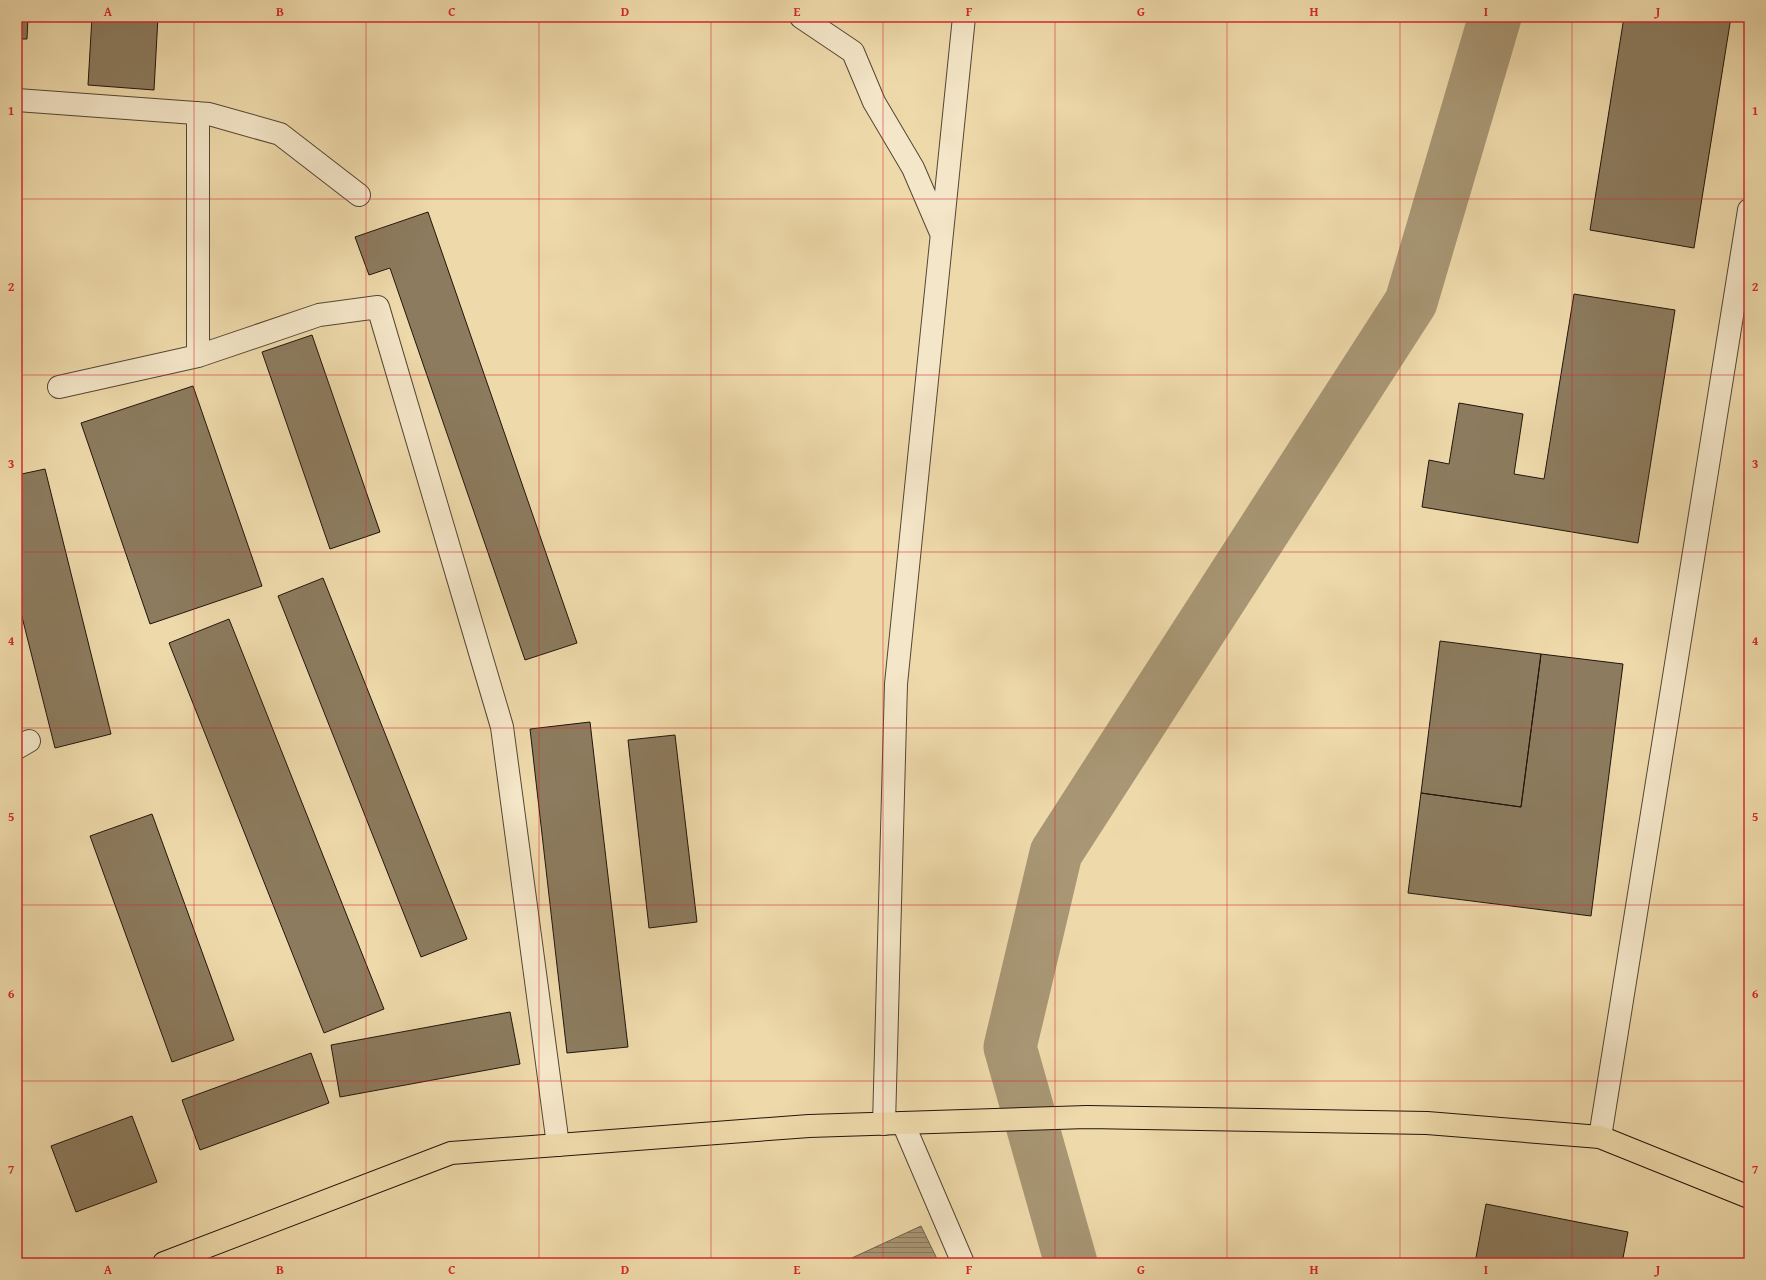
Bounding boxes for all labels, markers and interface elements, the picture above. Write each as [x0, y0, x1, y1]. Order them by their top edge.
text: A [104, 2, 113, 21]
text: B [276, 2, 284, 21]
text: C [448, 2, 456, 21]
text: D [621, 2, 629, 21]
text: E [794, 2, 801, 21]
text: F [966, 2, 973, 21]
text: G [1137, 2, 1145, 21]
text: H [1309, 2, 1319, 21]
text: I [1484, 2, 1488, 21]
text: J [1654, 2, 1661, 21]
text: 1 [8, 101, 14, 120]
text: 1 [1752, 101, 1758, 120]
text: 2 [8, 277, 15, 296]
text: 2 [1752, 277, 1759, 296]
text: 3 [8, 454, 14, 473]
text: 3 [1752, 454, 1758, 473]
text: 4 [8, 631, 15, 650]
text: 4 [1752, 631, 1759, 650]
text: 5 [8, 807, 15, 826]
text: 5 [1752, 807, 1759, 826]
text: 6 [8, 984, 15, 1003]
text: 6 [1752, 984, 1759, 1003]
text: 7 [8, 1160, 15, 1179]
text: 7 [1752, 1160, 1759, 1179]
text: A [104, 1260, 113, 1279]
text: B [276, 1260, 284, 1279]
text: C [448, 1260, 456, 1279]
text: D [621, 1260, 629, 1279]
text: E [794, 1260, 801, 1279]
text: F [966, 1260, 973, 1279]
text: G [1137, 1260, 1145, 1279]
text: H [1309, 1260, 1319, 1279]
text: I [1484, 1260, 1488, 1279]
text: J [1654, 1260, 1661, 1279]

